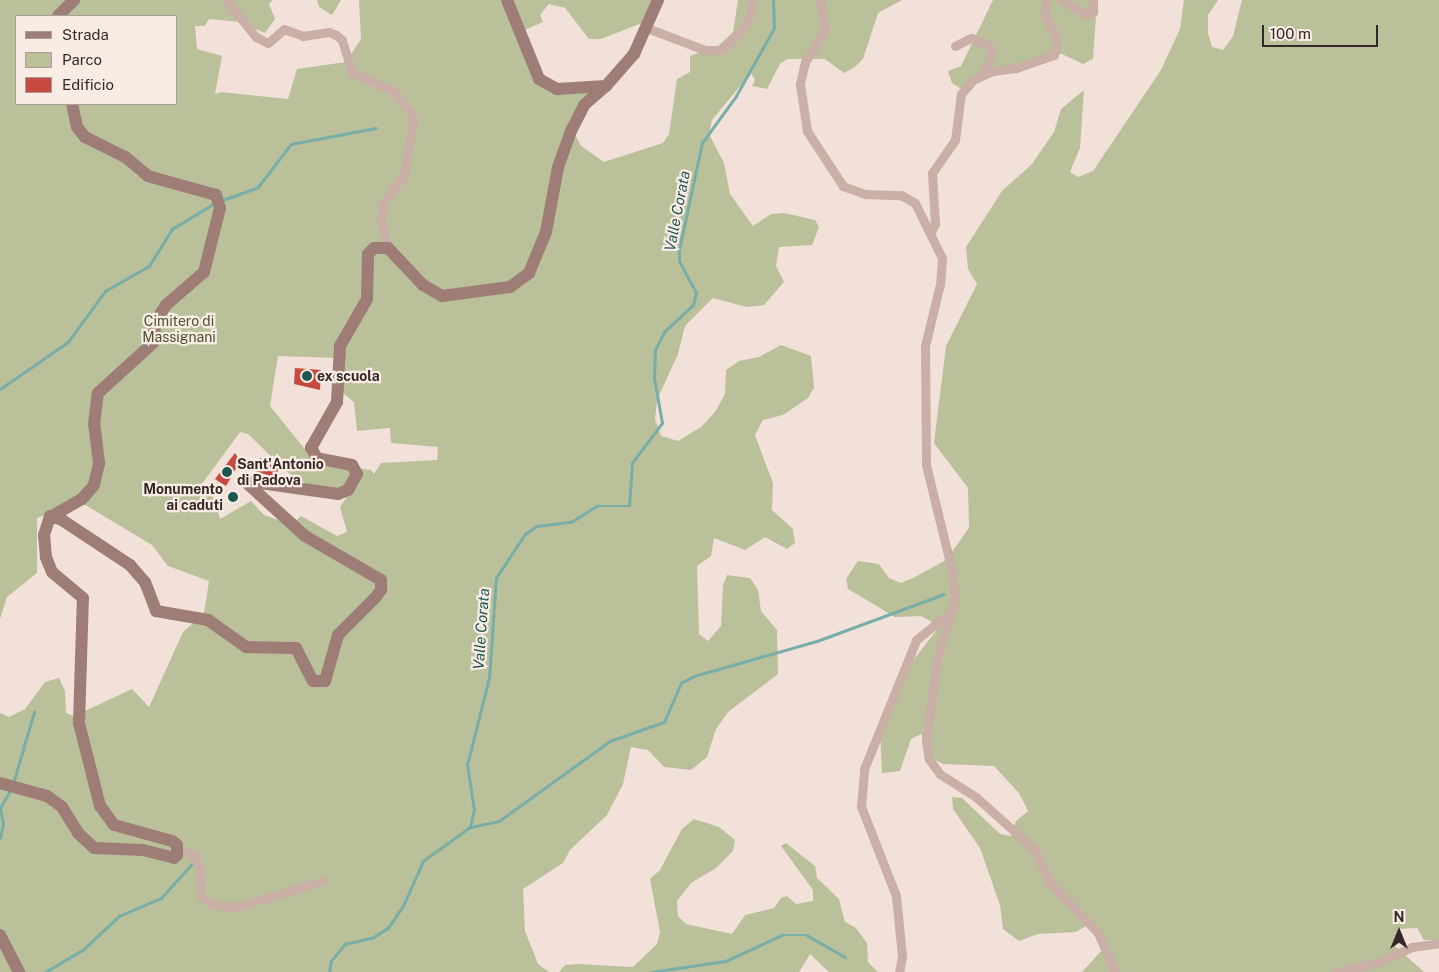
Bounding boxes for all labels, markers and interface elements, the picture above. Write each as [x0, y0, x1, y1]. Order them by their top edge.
legend [15, 15, 178, 105]
scale bar [1264, 15, 1380, 47]
text: 100 m [1270, 25, 1311, 42]
text: Strada [62, 26, 109, 43]
text: Parco [62, 51, 102, 68]
text: Edificio [62, 76, 114, 93]
water label: Valle Corata [660, 169, 694, 253]
park label: Cimitero di Massignani [142, 313, 216, 346]
place label: ex scuola [317, 368, 380, 384]
marker: ex scuola [301, 370, 313, 382]
place label: Sant'Antonio di Padova [237, 456, 324, 488]
marker: Sant'Antonio di Padova [221, 466, 233, 478]
place label: Monumento ai caduti [143, 481, 223, 514]
marker: Monumento ai caduti [227, 491, 239, 503]
water label: Valle Corata [469, 588, 493, 670]
north arrow [1374, 907, 1424, 957]
text: N [1394, 909, 1404, 925]

